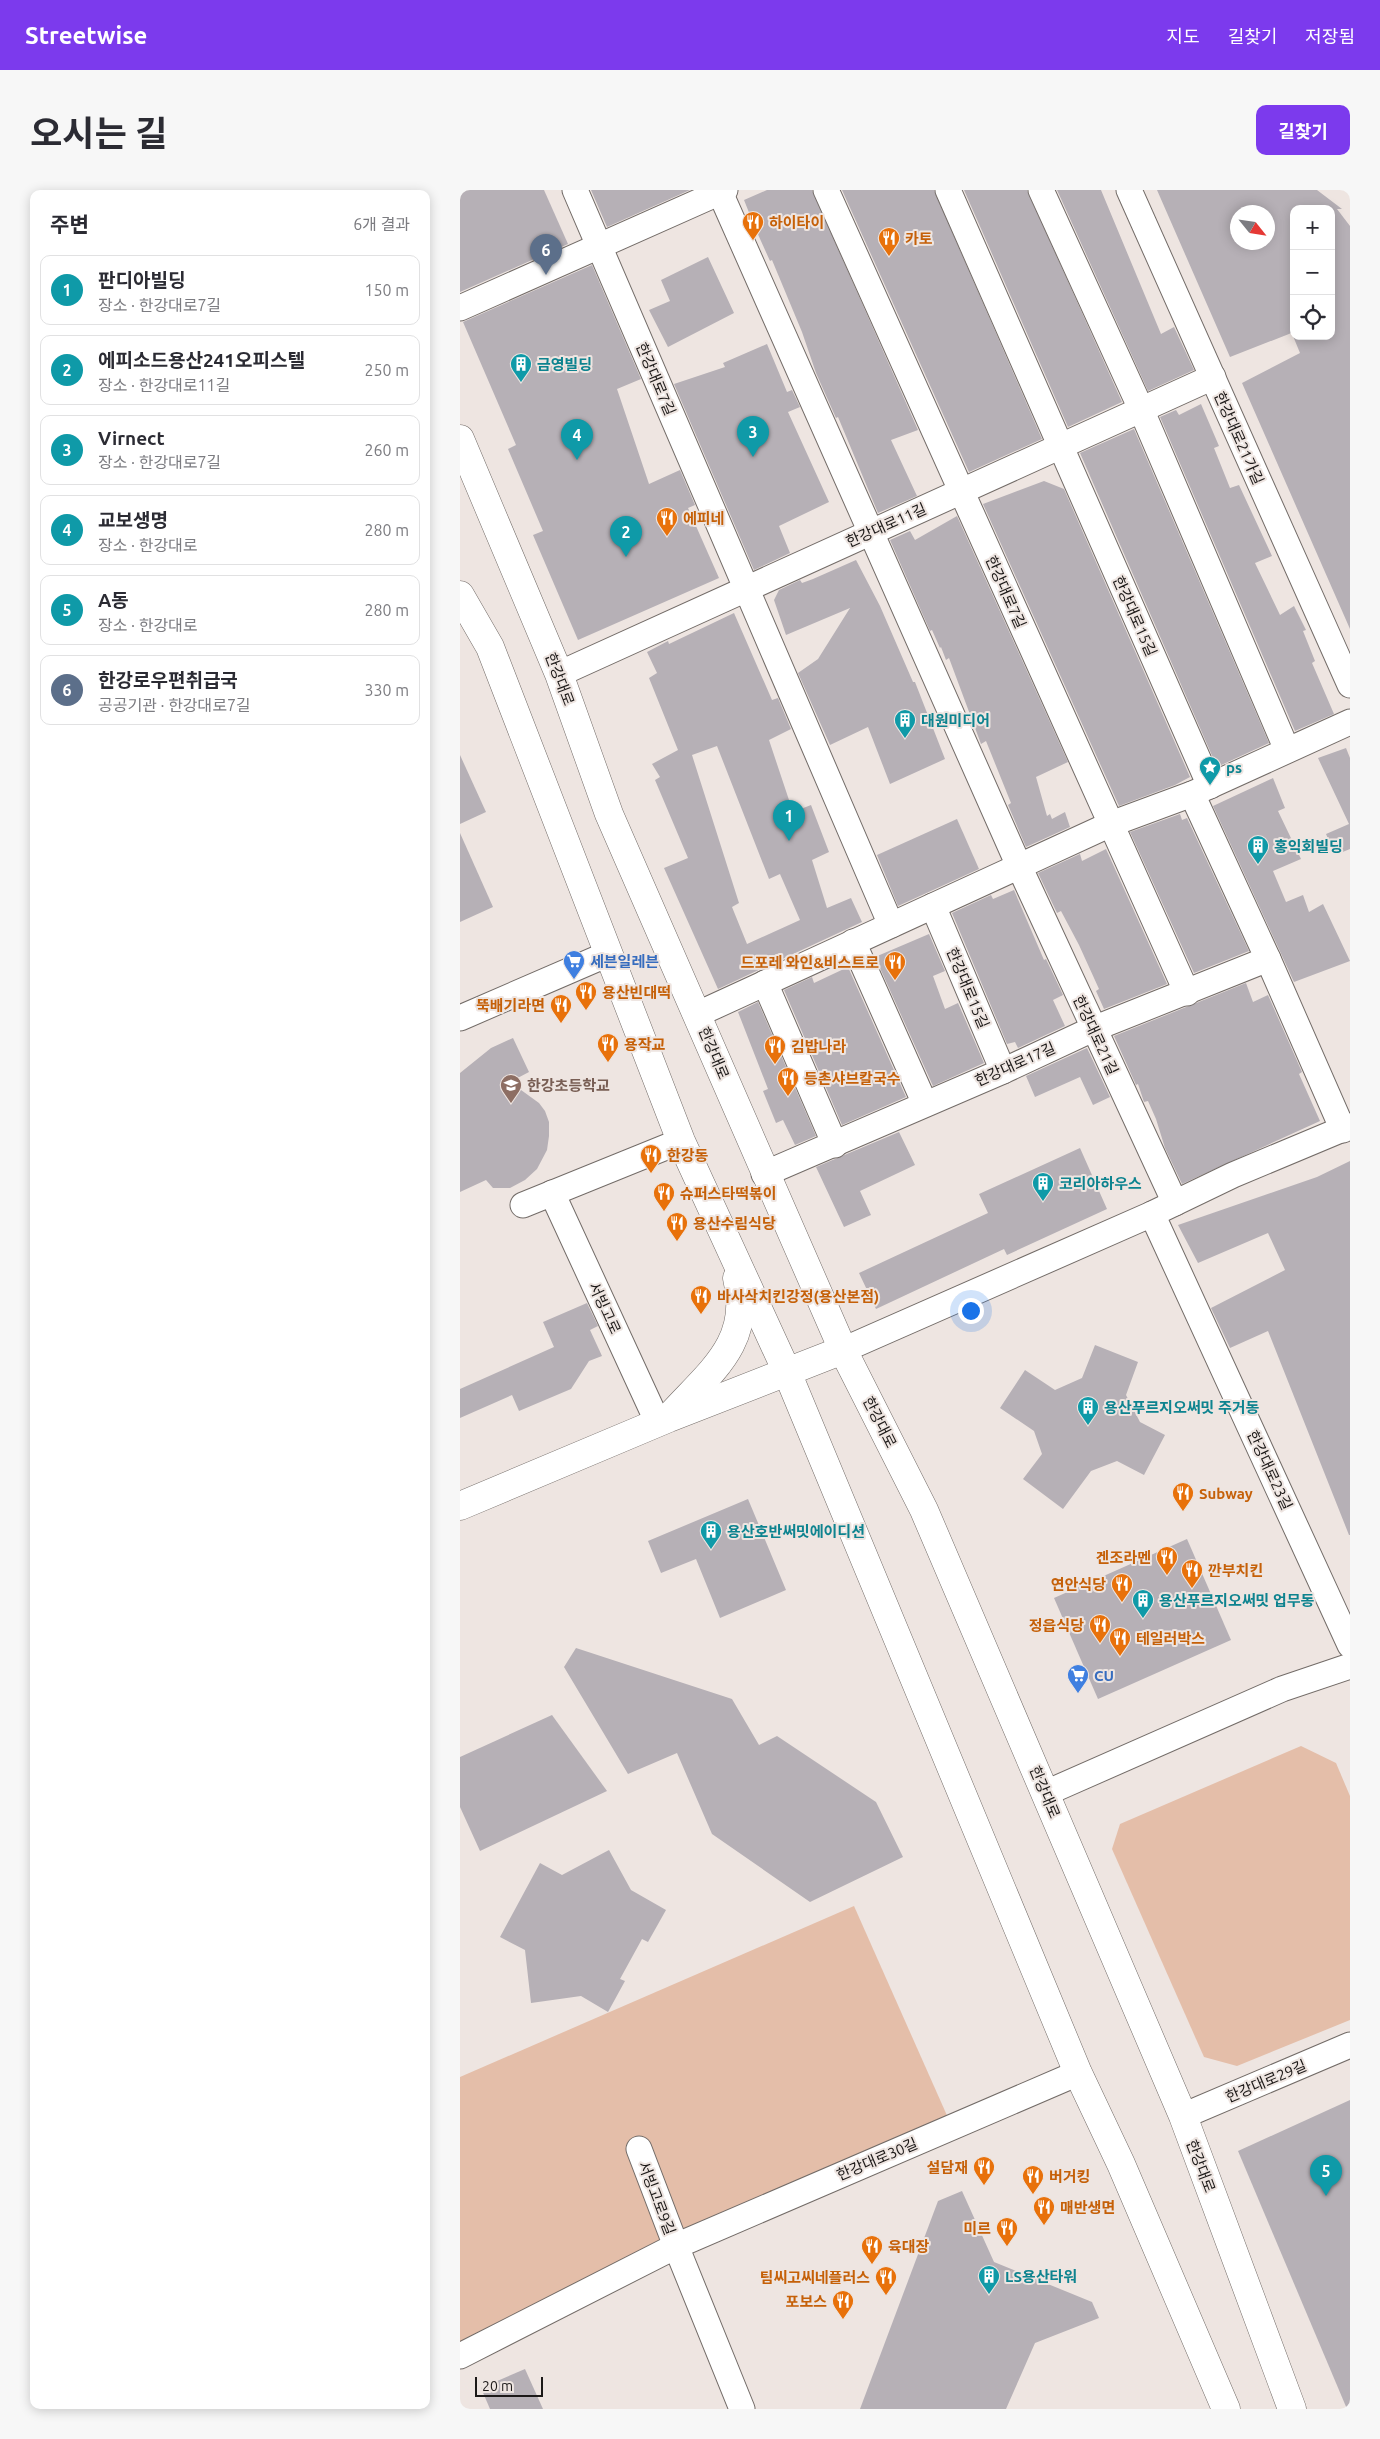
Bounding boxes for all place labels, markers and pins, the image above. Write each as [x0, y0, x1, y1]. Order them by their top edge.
restaurant icon: 하이타이 [741, 210, 765, 241]
place label: 하이타이 [769, 214, 824, 231]
restaurant icon: 카토 [877, 226, 901, 257]
place label: 카토 [905, 230, 933, 247]
pin: 6 [530, 234, 562, 275]
building icon: 금영빌딩 [509, 352, 533, 383]
place label: 금영빌딩 [537, 356, 592, 373]
pin: 3 [737, 416, 769, 457]
pin: 4 [561, 419, 593, 460]
restaurant icon: 에피네 [655, 506, 679, 537]
place label: 에피네 [683, 510, 724, 527]
pin: 2 [610, 516, 642, 557]
building icon: 대원미디어 [893, 708, 917, 739]
place label: 대원미디어 [921, 712, 990, 729]
place icon: ps [1198, 755, 1222, 786]
place label: ps [1226, 759, 1242, 776]
pin: 1 [773, 800, 805, 841]
building icon: 홍익회빌딩 [1246, 834, 1270, 865]
place label: 홍익회빌딩 [1274, 838, 1343, 855]
supermarket icon: 세븐일레븐 [562, 949, 586, 980]
restaurant icon: 드포레 와인&비스트로 [883, 950, 907, 981]
place label: 세븐일레븐 [590, 953, 659, 970]
place label: 드포레 와인&비스트로 [741, 954, 879, 971]
restaurant icon: 용산빈대떡 [574, 980, 598, 1011]
place label: 용산빈대떡 [602, 984, 671, 1001]
restaurant icon: 뚝배기라면 [549, 993, 573, 1024]
place label: 뚝배기라면 [476, 997, 545, 1014]
restaurant icon: 용작교 [596, 1032, 620, 1063]
restaurant icon: 김밥나라 [763, 1034, 787, 1065]
place label: 용작교 [624, 1036, 666, 1053]
place label: 김밥나라 [791, 1038, 846, 1055]
restaurant icon: 등촌샤브칼국수 [776, 1066, 800, 1097]
place label: 등촌샤브칼국수 [804, 1070, 901, 1087]
school or university icon: 한강초등학교 [499, 1073, 523, 1104]
place label: 한강초등학교 [527, 1077, 610, 1094]
restaurant icon: 한강동 [639, 1143, 663, 1174]
place label: 한강동 [667, 1147, 709, 1164]
building icon: 코리아하우스 [1031, 1171, 1055, 1202]
place label: 코리아하우스 [1059, 1175, 1142, 1192]
restaurant icon: 슈퍼스타떡볶이 [652, 1181, 676, 1212]
place label: 슈퍼스타떡볶이 [680, 1185, 777, 1202]
restaurant icon: 용산수림식당 [665, 1211, 689, 1242]
place label: 용산수림식당 [693, 1215, 776, 1232]
restaurant icon: 바사삭치킨강정(용산본점) [689, 1284, 713, 1315]
place label: 바사삭치킨강정(용산본점) [717, 1288, 879, 1305]
building icon: 용산푸르지오써밋 주거동 [1076, 1395, 1100, 1426]
place label: 용산푸르지오써밋 주거동 [1104, 1399, 1260, 1416]
restaurant icon: Subway [1171, 1481, 1195, 1512]
place label: Subway [1199, 1485, 1253, 1502]
building icon: 용산호반써밋에이디션 [699, 1519, 723, 1550]
place label: 용산호반써밋에이디션 [727, 1523, 865, 1540]
restaurant icon: 겐조라멘 [1155, 1545, 1179, 1576]
place label: 겐조라멘 [1096, 1549, 1151, 1566]
restaurant icon: 깐부치킨 [1180, 1558, 1204, 1589]
place label: 깐부치킨 [1208, 1562, 1263, 1579]
restaurant icon: 연안식당 [1110, 1572, 1134, 1603]
place label: 연안식당 [1051, 1576, 1106, 1593]
building icon: 용산푸르지오써밋 업무동 [1131, 1588, 1155, 1619]
place label: 용산푸르지오써밋 업무동 [1159, 1592, 1315, 1609]
restaurant icon: 정읍식당 [1088, 1613, 1112, 1644]
place label: 정읍식당 [1029, 1617, 1084, 1634]
restaurant icon: 테일러박스 [1108, 1626, 1132, 1657]
place label: 테일러박스 [1136, 1630, 1205, 1647]
supermarket icon: CU [1066, 1663, 1090, 1694]
place label: CU [1094, 1667, 1114, 1684]
restaurant icon: 설담재 [972, 2155, 996, 2186]
pin: 5 [1310, 2155, 1342, 2196]
place label: 설담재 [927, 2159, 968, 2176]
restaurant icon: 버거킹 [1021, 2164, 1045, 2195]
place label: 버거킹 [1049, 2168, 1090, 2185]
restaurant icon: 매반생면 [1032, 2195, 1056, 2226]
place label: 매반생면 [1060, 2199, 1115, 2216]
restaurant icon: 미르 [995, 2216, 1019, 2247]
place label: 미르 [963, 2220, 991, 2237]
restaurant icon: 육대장 [860, 2234, 884, 2265]
place label: 육대장 [888, 2238, 930, 2255]
building icon: LS용산타워 [977, 2264, 1001, 2295]
restaurant icon: 팀씨고씨네플러스 [874, 2265, 898, 2296]
place label: LS용산타워 [1005, 2268, 1077, 2285]
place label: 팀씨고씨네플러스 [760, 2269, 870, 2286]
restaurant icon: 포보스 [831, 2289, 855, 2320]
place label: 포보스 [786, 2293, 827, 2310]

